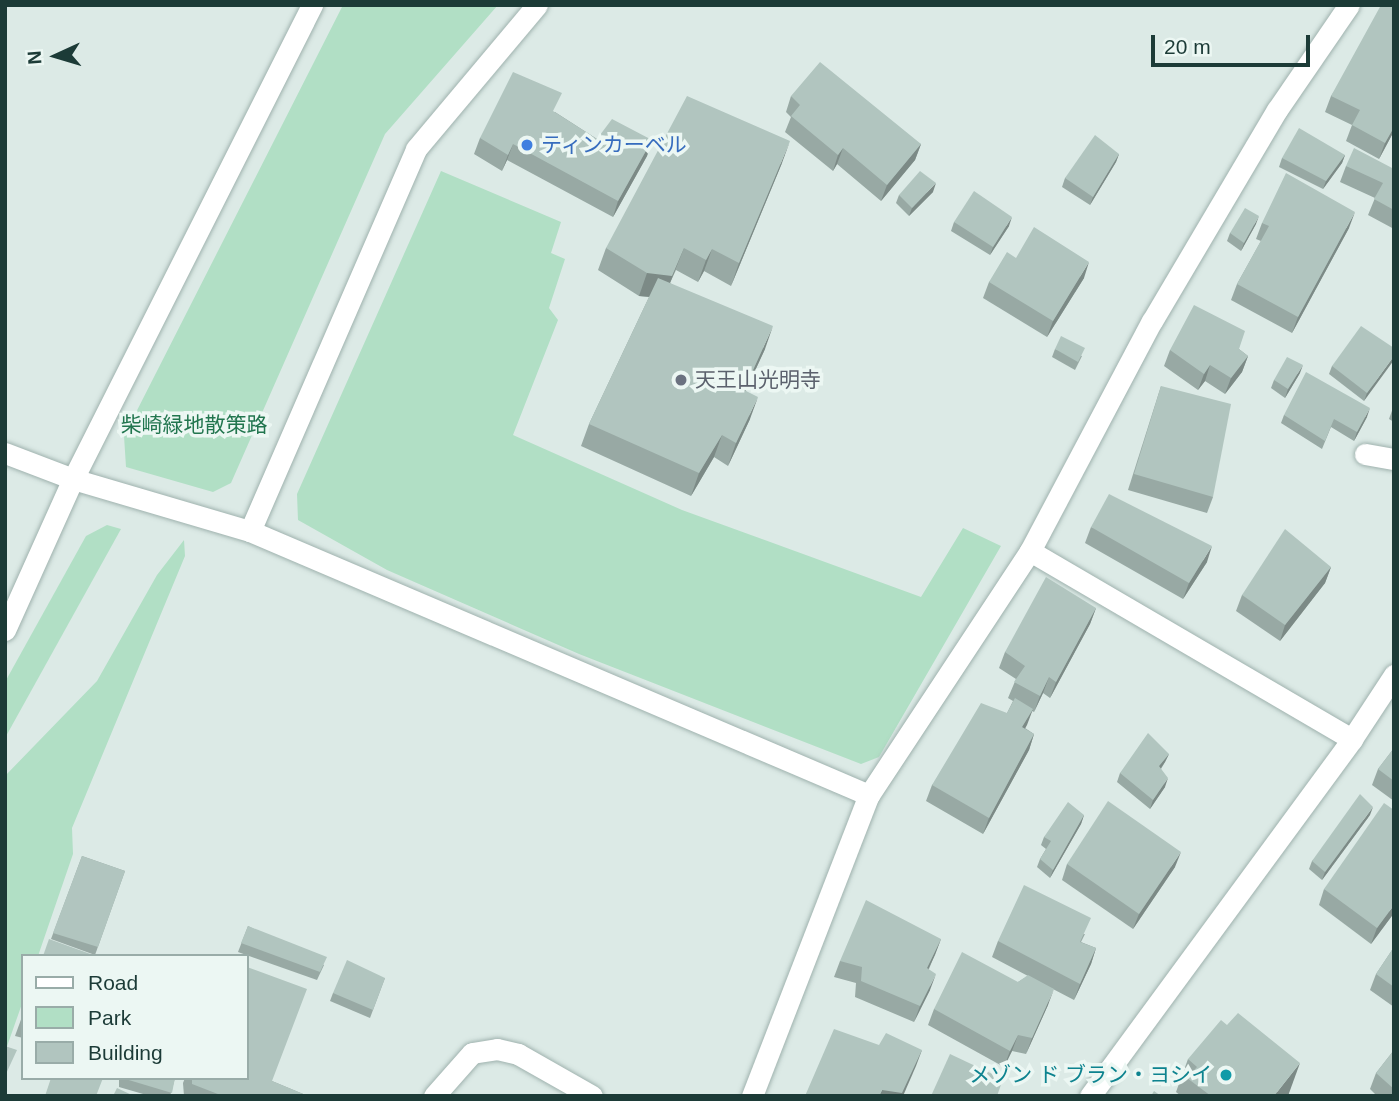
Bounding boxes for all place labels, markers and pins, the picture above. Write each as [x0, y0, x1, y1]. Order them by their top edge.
place label: ティンカーベル [541, 132, 688, 158]
marker: ティンカーベル [519, 137, 535, 153]
place label: 天王山光明寺 [695, 367, 821, 393]
marker: 天王山光明寺 [673, 372, 689, 388]
place label: メゾン ド ブラン・ヨシイ [969, 1062, 1212, 1088]
marker: メゾン ド ブラン・ヨシイ [1218, 1067, 1234, 1083]

